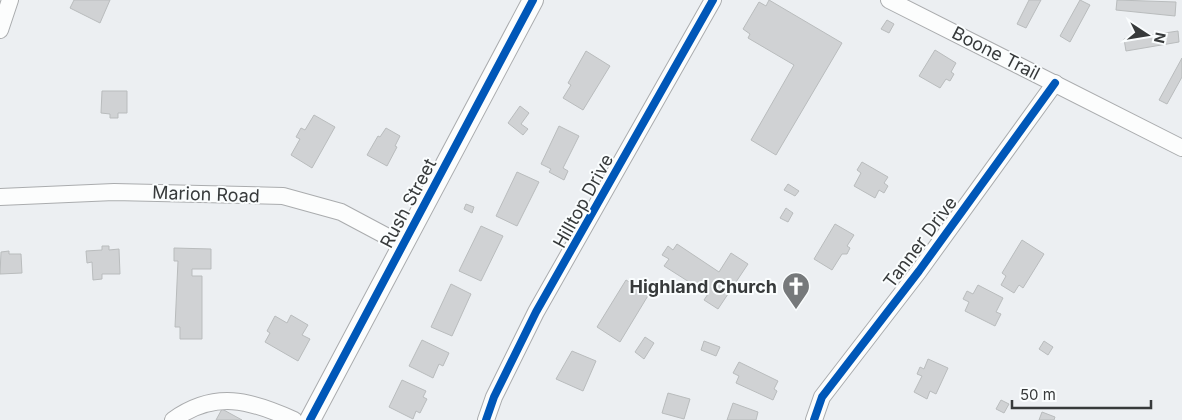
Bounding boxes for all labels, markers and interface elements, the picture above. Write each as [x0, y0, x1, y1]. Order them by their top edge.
north arrow [1122, 10, 1172, 60]
street label: Boone Trail [949, 22, 1043, 84]
text: N [1151, 31, 1170, 45]
street label: Hilltop Drive [549, 150, 617, 252]
street label: Rush Street [376, 155, 440, 251]
street label: Marion Road [152, 182, 260, 206]
street label: Tanner Drive [879, 192, 961, 292]
church icon: Highland Church [781, 271, 811, 310]
place label: Highland Church [630, 276, 777, 297]
scale bar [1012, 378, 1151, 410]
text: 50 m [1020, 385, 1056, 404]

